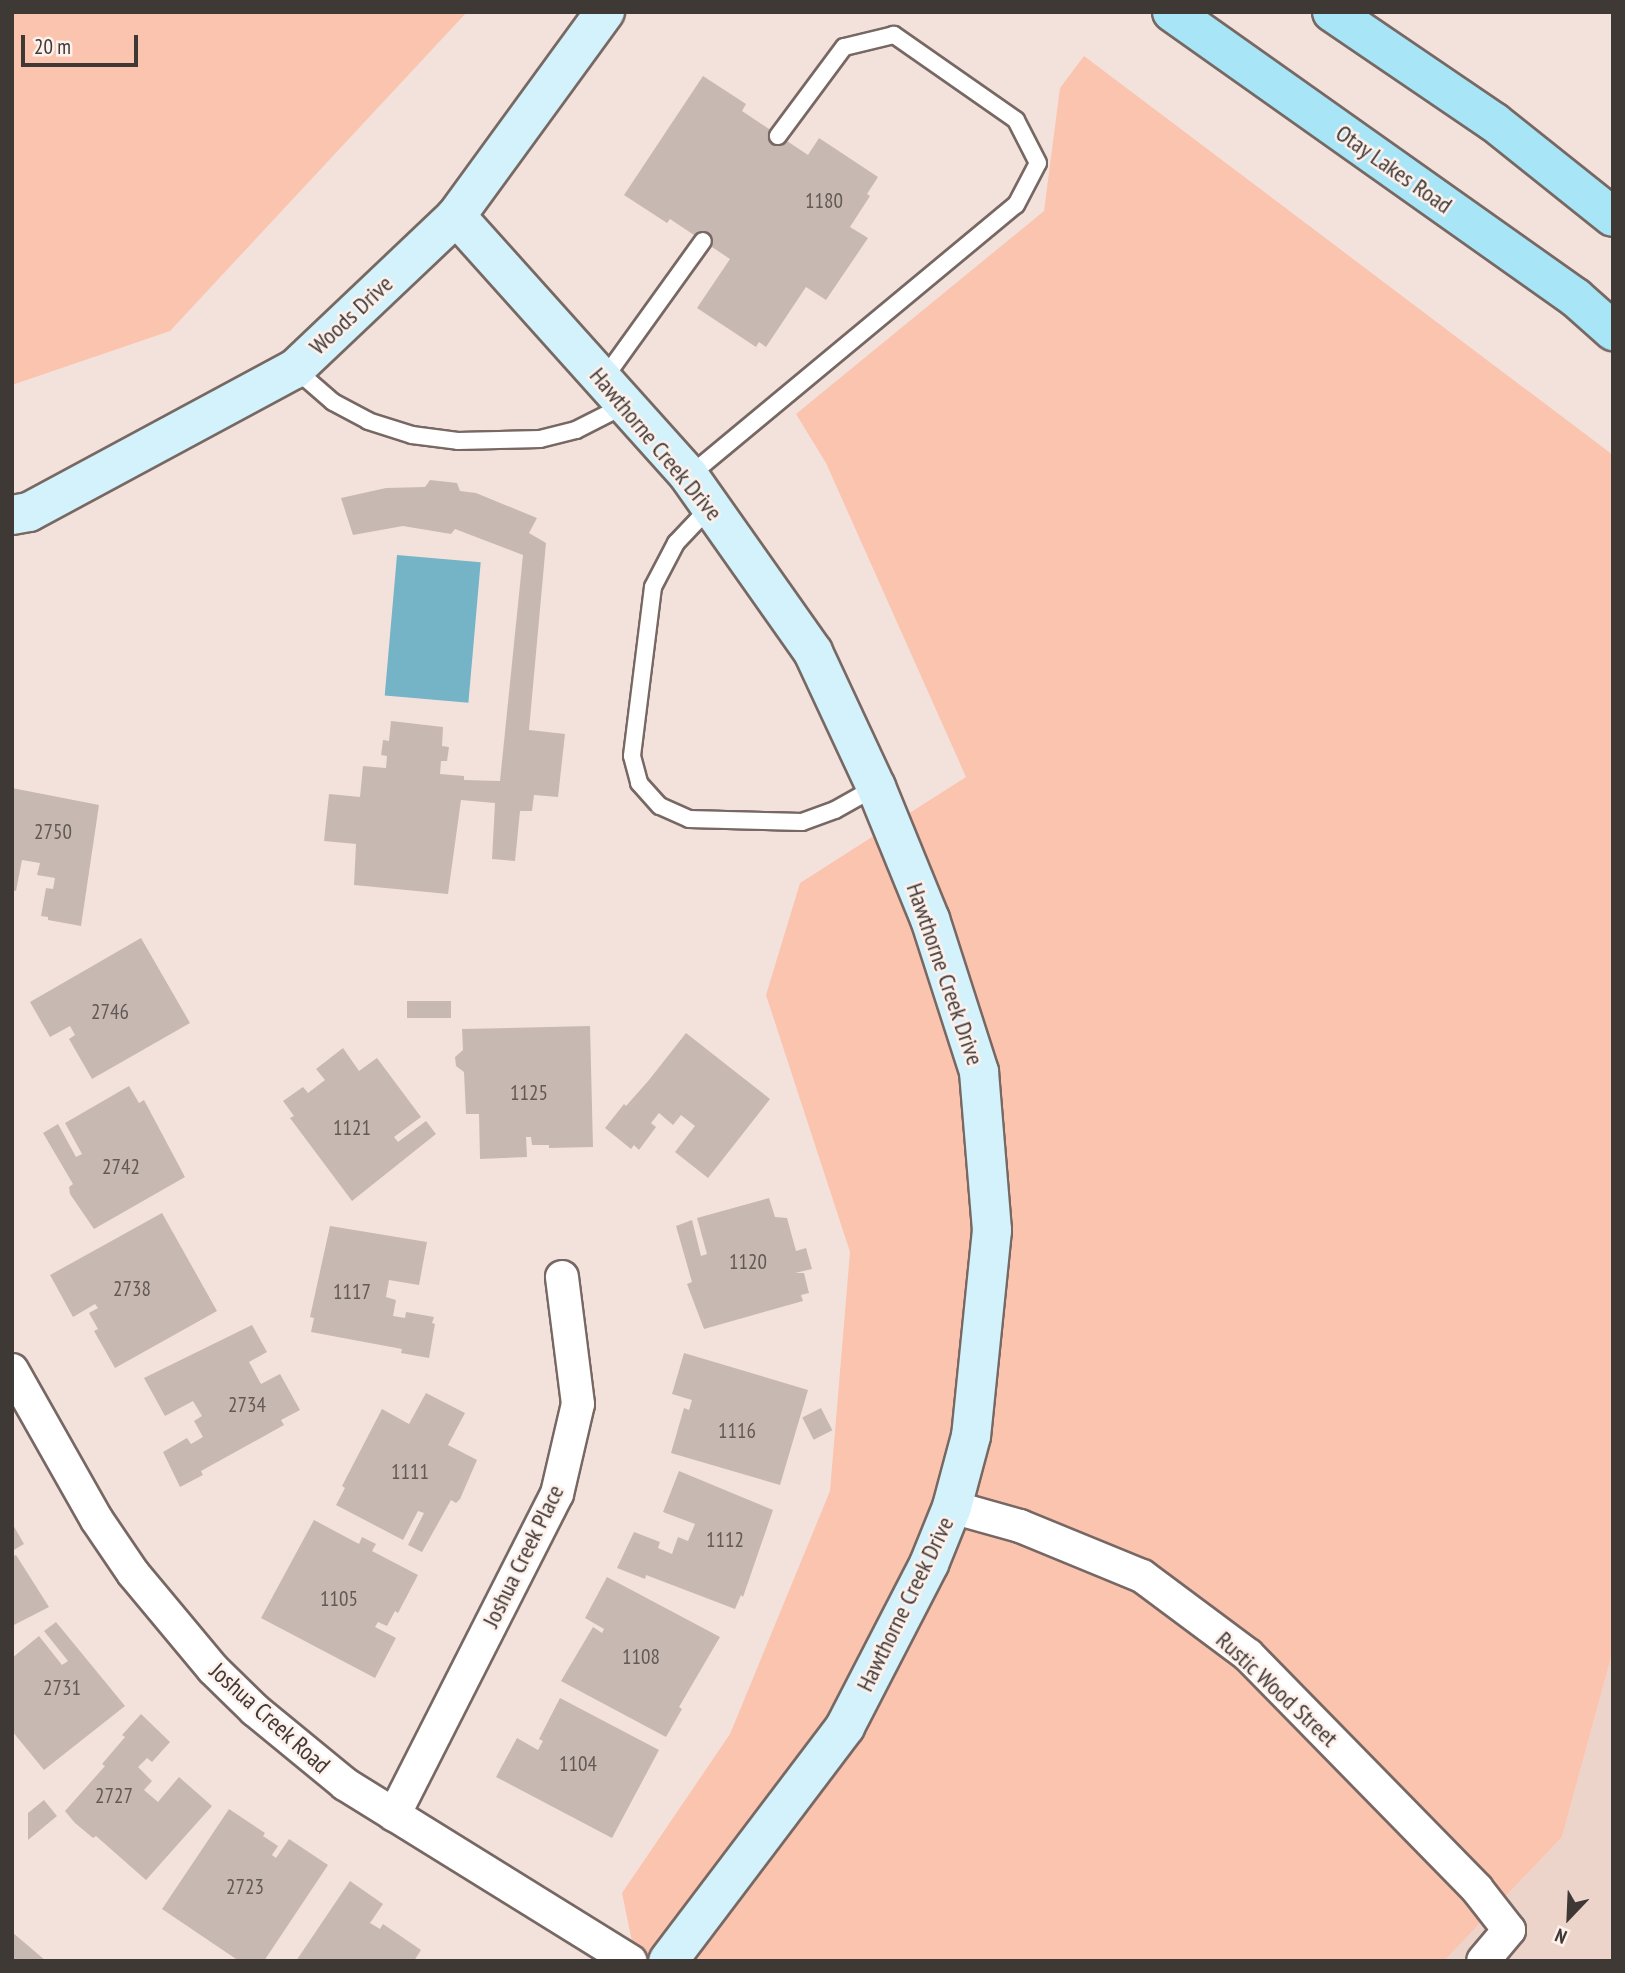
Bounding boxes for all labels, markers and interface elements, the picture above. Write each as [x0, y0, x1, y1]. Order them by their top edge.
scale bar [24, 21, 142, 65]
text: 20 m [34, 33, 71, 60]
street label: Otay Lakes Road [1330, 118, 1458, 220]
house number: 1180 [805, 188, 843, 214]
street label: Woods Drive [303, 269, 399, 361]
street label: Hawthorne Creek Drive [584, 362, 728, 526]
house number: 2750 [34, 819, 72, 845]
street label: Hawthorne Creek Drive [900, 879, 990, 1069]
house number: 2746 [91, 999, 129, 1025]
house number: 1125 [510, 1080, 548, 1106]
house number: 1121 [333, 1115, 371, 1141]
house number: 2742 [102, 1154, 140, 1180]
house number: 1120 [729, 1249, 767, 1275]
house number: 2738 [113, 1276, 151, 1302]
house number: 1117 [333, 1279, 371, 1305]
house number: 2734 [228, 1392, 266, 1418]
house number: 1116 [718, 1418, 756, 1444]
house number: 1111 [391, 1459, 429, 1485]
street label: Joshua Creek Place [476, 1480, 570, 1632]
street label: Hawthorne Creek Drive [850, 1512, 960, 1696]
house number: 1112 [706, 1527, 744, 1553]
house number: 1105 [320, 1586, 358, 1612]
street label: Rustic Wood Street [1210, 1625, 1344, 1753]
house number: 1108 [622, 1644, 660, 1670]
street label: Joshua Creek Road [204, 1656, 336, 1780]
house number: 2731 [43, 1675, 81, 1701]
house number: 1104 [559, 1751, 597, 1777]
house number: 2727 [95, 1783, 133, 1809]
house number: 2723 [226, 1874, 264, 1900]
north arrow [1534, 1882, 1604, 1952]
text: N [1551, 1923, 1570, 1949]

